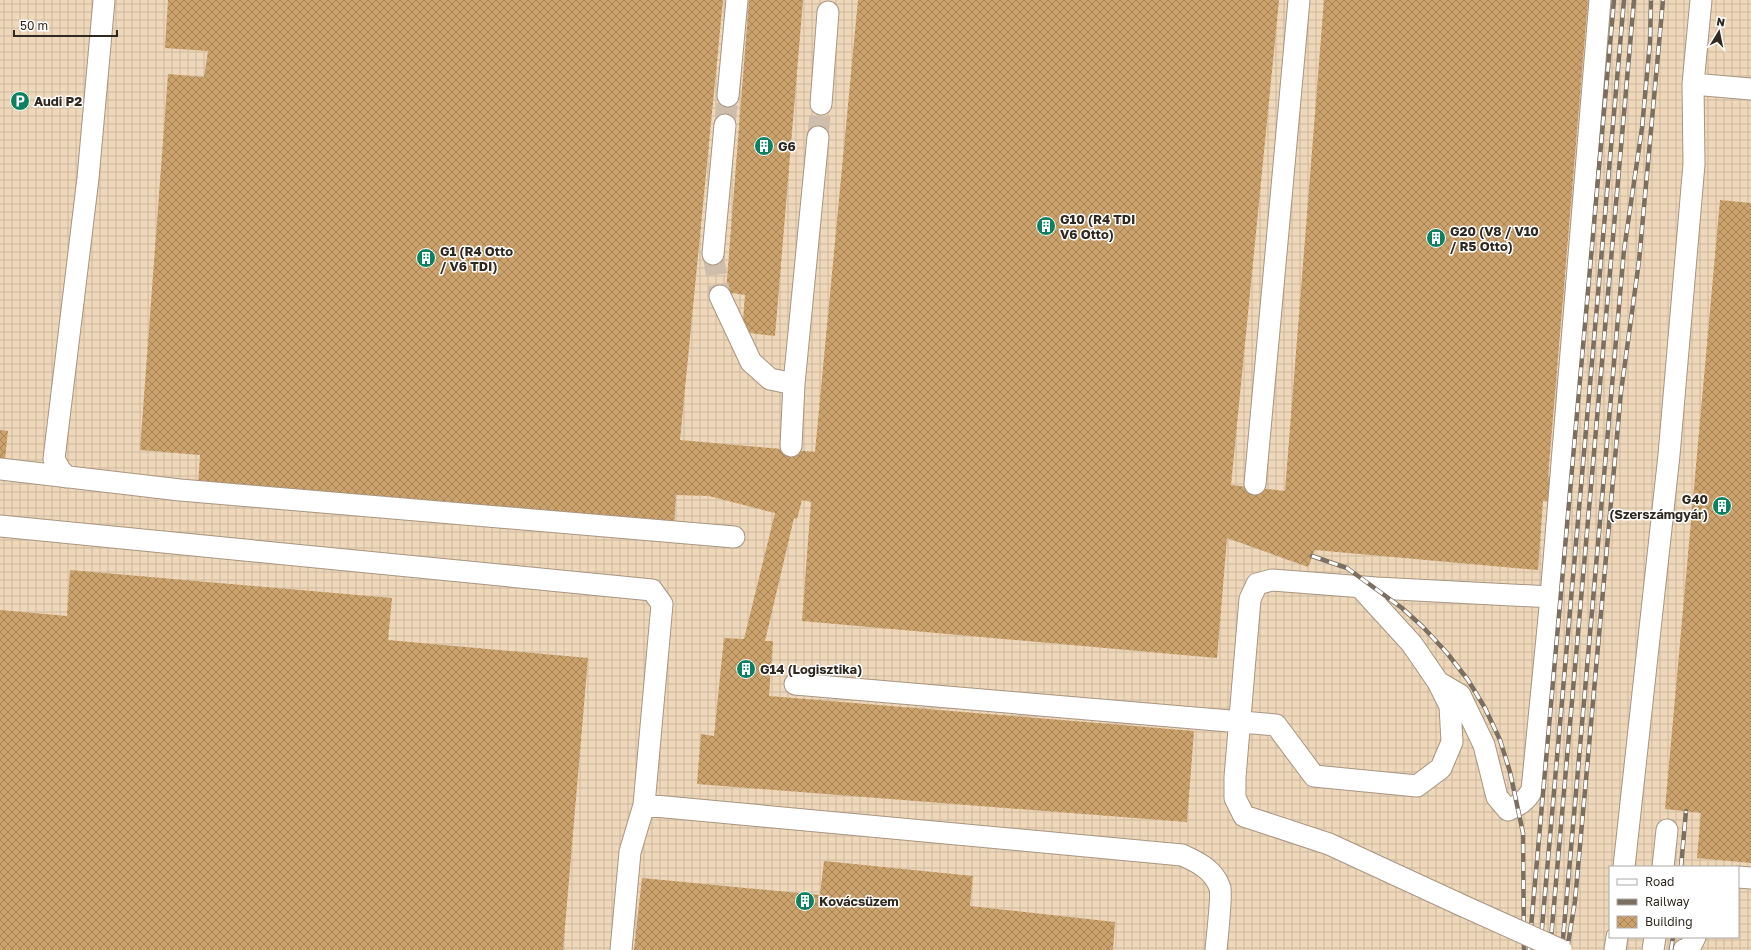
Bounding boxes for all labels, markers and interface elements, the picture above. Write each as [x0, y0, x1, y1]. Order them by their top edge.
scale bar [14, 12, 117, 38]
north arrow [1699, 12, 1739, 52]
text: N [1716, 15, 1726, 29]
text: 50 m [20, 18, 48, 33]
parking icon: Audi P2 [9, 90, 31, 112]
place label: Audi P2 [34, 93, 82, 109]
building icon: G6 [753, 135, 775, 157]
place label: G6 [778, 138, 796, 154]
place label: G10 (R4 TDI V6 Otto) [1060, 211, 1135, 242]
building icon: G10 (R4 TDI V6 Otto) [1035, 215, 1057, 237]
place label: G20 (V8 / V10 / R5 Otto) [1450, 223, 1539, 254]
building icon: G20 (V8 / V10 / R5 Otto) [1425, 227, 1447, 249]
place label: G1 (R4 Otto / V6 TDI) [440, 243, 513, 274]
building icon: G1 (R4 Otto / V6 TDI) [415, 247, 437, 269]
place label: G40 (Szerszámgyár) [1609, 491, 1708, 522]
building icon: G40 (Szerszámgyár) [1711, 495, 1733, 517]
building icon: G14 (Logisztika) [735, 658, 757, 680]
place label: G14 (Logisztika) [760, 661, 862, 677]
legend [1609, 866, 1739, 938]
text: Road [1645, 874, 1674, 889]
building icon: Kovácsüzem [794, 890, 816, 912]
place label: Kovácsüzem [819, 893, 899, 909]
text: Railway [1645, 894, 1690, 909]
text: Building [1645, 914, 1693, 929]

